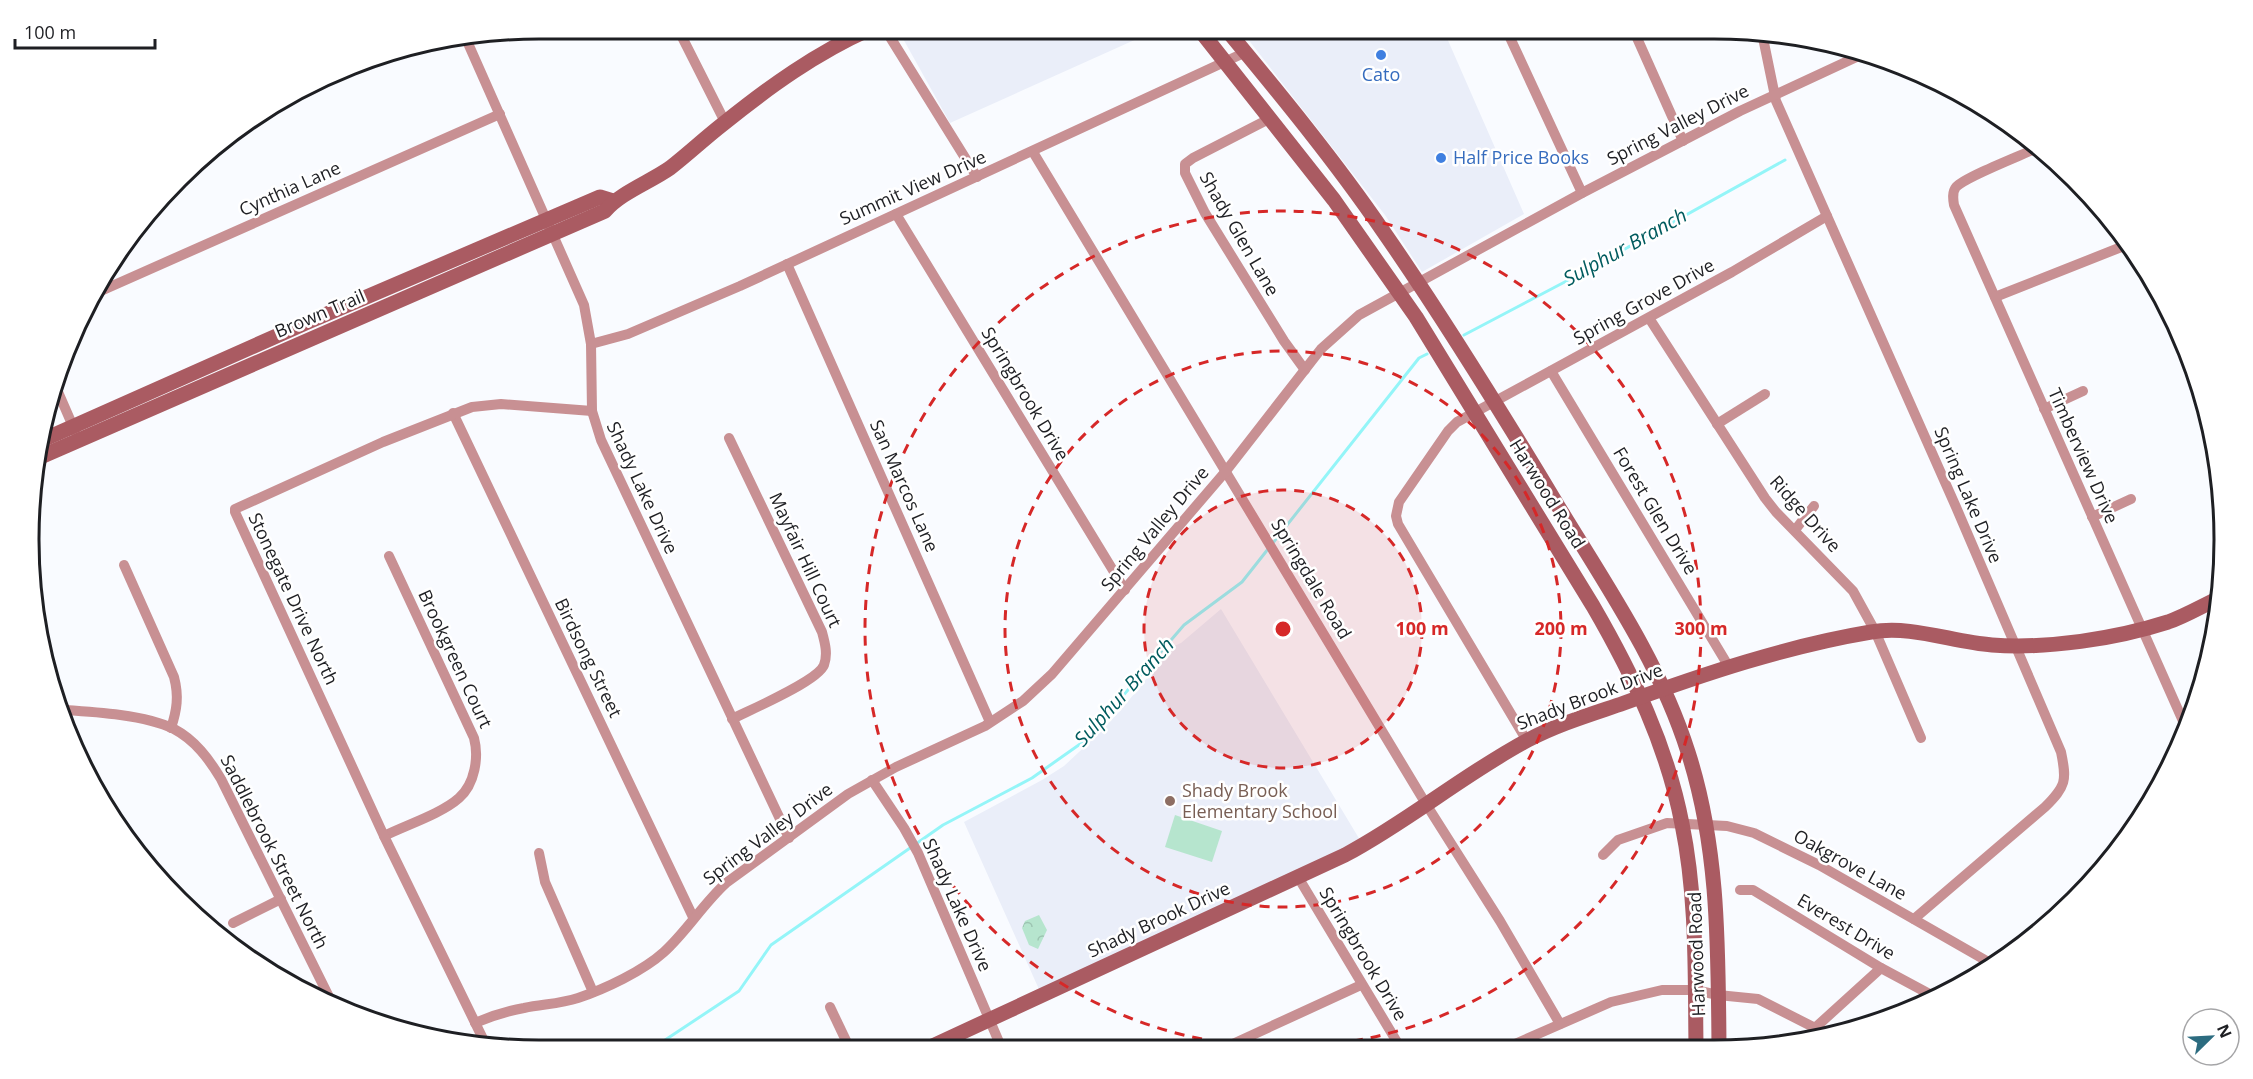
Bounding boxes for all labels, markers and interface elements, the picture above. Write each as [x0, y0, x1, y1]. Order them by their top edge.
scale bar [15, 12, 154, 50]
text: 100 m [24, 20, 76, 44]
marker: Cato [1374, 48, 1388, 62]
place label: Cato [1362, 62, 1400, 86]
street label: Spring Valley Drive [1603, 78, 1752, 170]
street label: Summit View Drive [836, 144, 990, 230]
place label: Half Price Books [1453, 145, 1589, 169]
marker: Half Price Books [1434, 151, 1448, 165]
street label: Cynthia Lane [235, 155, 344, 221]
street label: Shady Glen Lane [1195, 167, 1285, 300]
water label: Sulphur Branch [1558, 201, 1692, 292]
street label: Spring Grove Drive [1569, 252, 1718, 350]
street label: Brown Trail [271, 283, 368, 343]
street label: Springbrook Drive [976, 322, 1075, 465]
street label: Timberview Drive [2043, 384, 2125, 527]
street label: San Marcos Lane [865, 416, 945, 556]
street label: Shady Lake Drive [602, 418, 684, 558]
street label: Spring Lake Drive [1929, 423, 2008, 566]
street label: Harwood Road [1505, 434, 1591, 553]
street label: Forest Glen Drive [1608, 442, 1703, 579]
street label: Spring Valley Drive [1095, 461, 1214, 596]
street label: Ridge Drive [1765, 470, 1847, 557]
street label: Mayfair Hill Court [764, 488, 848, 631]
street label: Stonegate Drive North [243, 509, 344, 688]
street label: Springdale Road [1266, 514, 1357, 643]
street label: Brookgreen Court [413, 585, 499, 732]
street label: Birdsong Street [550, 594, 628, 721]
text: 100 m [1395, 616, 1449, 640]
text: 200 m [1534, 616, 1588, 640]
text: 300 m [1674, 616, 1728, 640]
centre of rings [1273, 619, 1293, 639]
water label: Sulphur Branch [1068, 631, 1180, 752]
street label: Shady Brook Drive [1513, 657, 1666, 735]
street label: Saddlebrook Street North [215, 750, 334, 953]
street label: Spring Valley Drive [698, 777, 837, 890]
place label: Shady Brook Elementary School [1182, 778, 1338, 823]
marker: Shady Brook Elementary School [1163, 794, 1177, 808]
street label: Oakgrove Lane [1790, 823, 1911, 905]
street label: Shady Lake Drive [918, 834, 998, 975]
street label: Shady Brook Drive [1084, 876, 1234, 963]
street label: Springbrook Drive [1314, 882, 1413, 1025]
street label: Everest Drive [1793, 887, 1900, 965]
street label: Harwood Road [1682, 891, 1710, 1017]
north arrow [2181, 1007, 2241, 1067]
text: N [2212, 1020, 2237, 1041]

